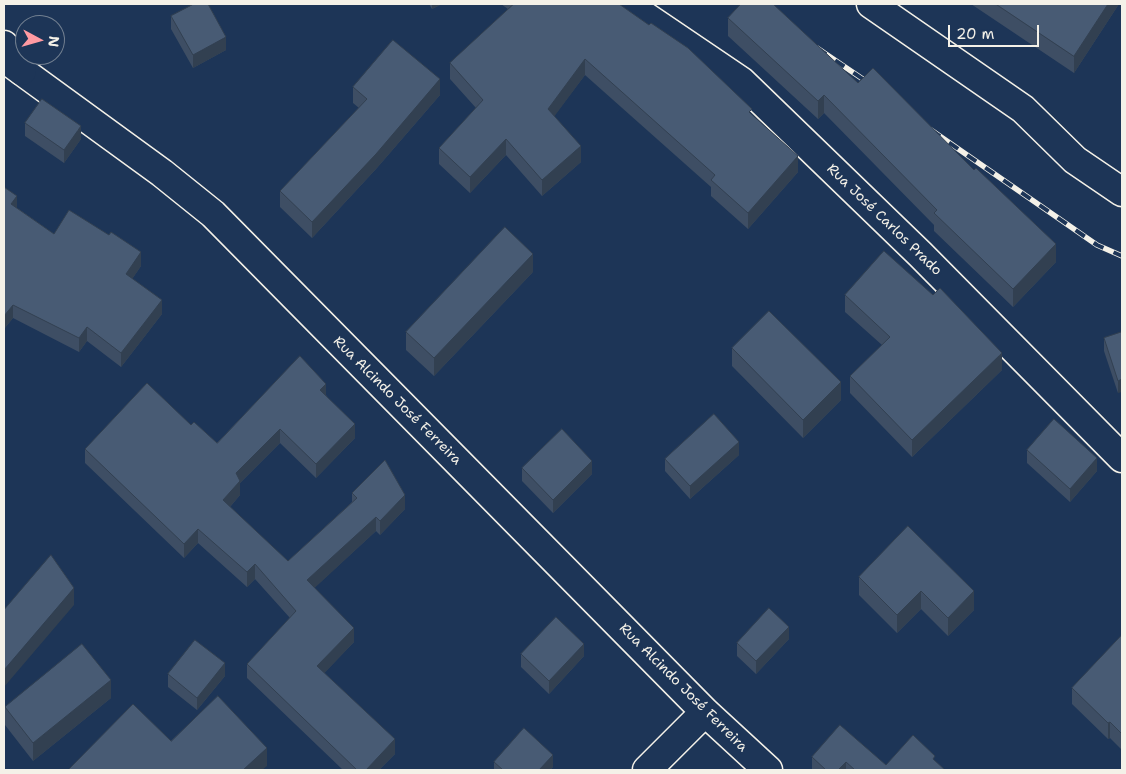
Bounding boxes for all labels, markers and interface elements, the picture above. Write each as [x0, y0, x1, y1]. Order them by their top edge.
north arrow [15, 15, 65, 65]
scale bar [951, 15, 1042, 47]
text: 20 m [956, 24, 995, 44]
text: N [44, 35, 63, 48]
street label: Rua José Carlos Prado [823, 161, 945, 279]
street label: Rua Alcindo José Ferreira [329, 333, 465, 469]
street label: Rua Alcindo José Ferreira [615, 620, 751, 756]

